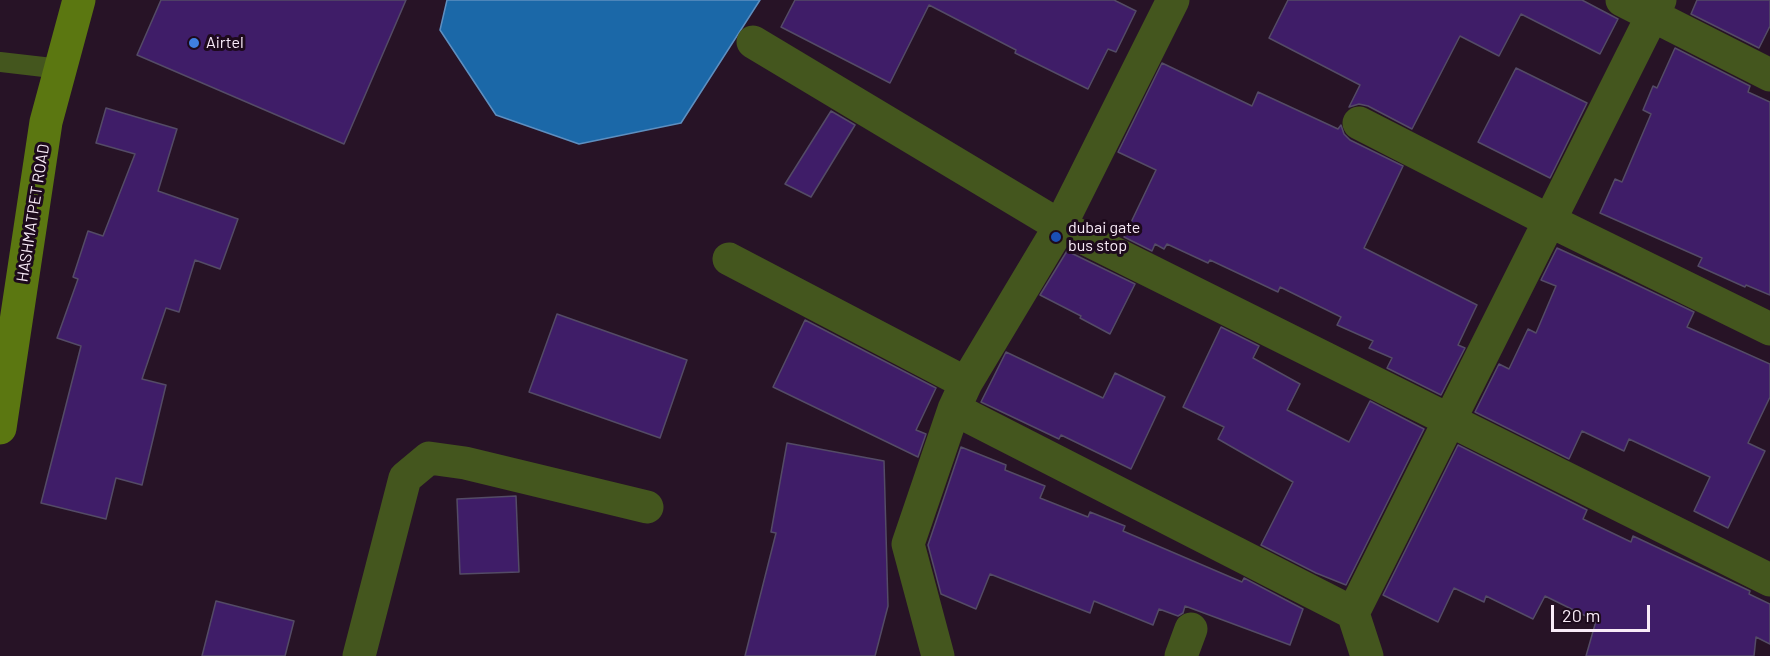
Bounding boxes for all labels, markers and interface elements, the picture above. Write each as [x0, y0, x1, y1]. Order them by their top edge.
place label: Airtel [206, 33, 244, 53]
marker: Airtel [187, 36, 201, 50]
street label: HASHMATPET ROAD [13, 143, 53, 283]
place label: dubai gate bus stop [1068, 218, 1140, 256]
marker: dubai gate bus stop [1049, 230, 1063, 244]
scale bar [1554, 593, 1653, 631]
text: 20 m [1562, 604, 1600, 626]

